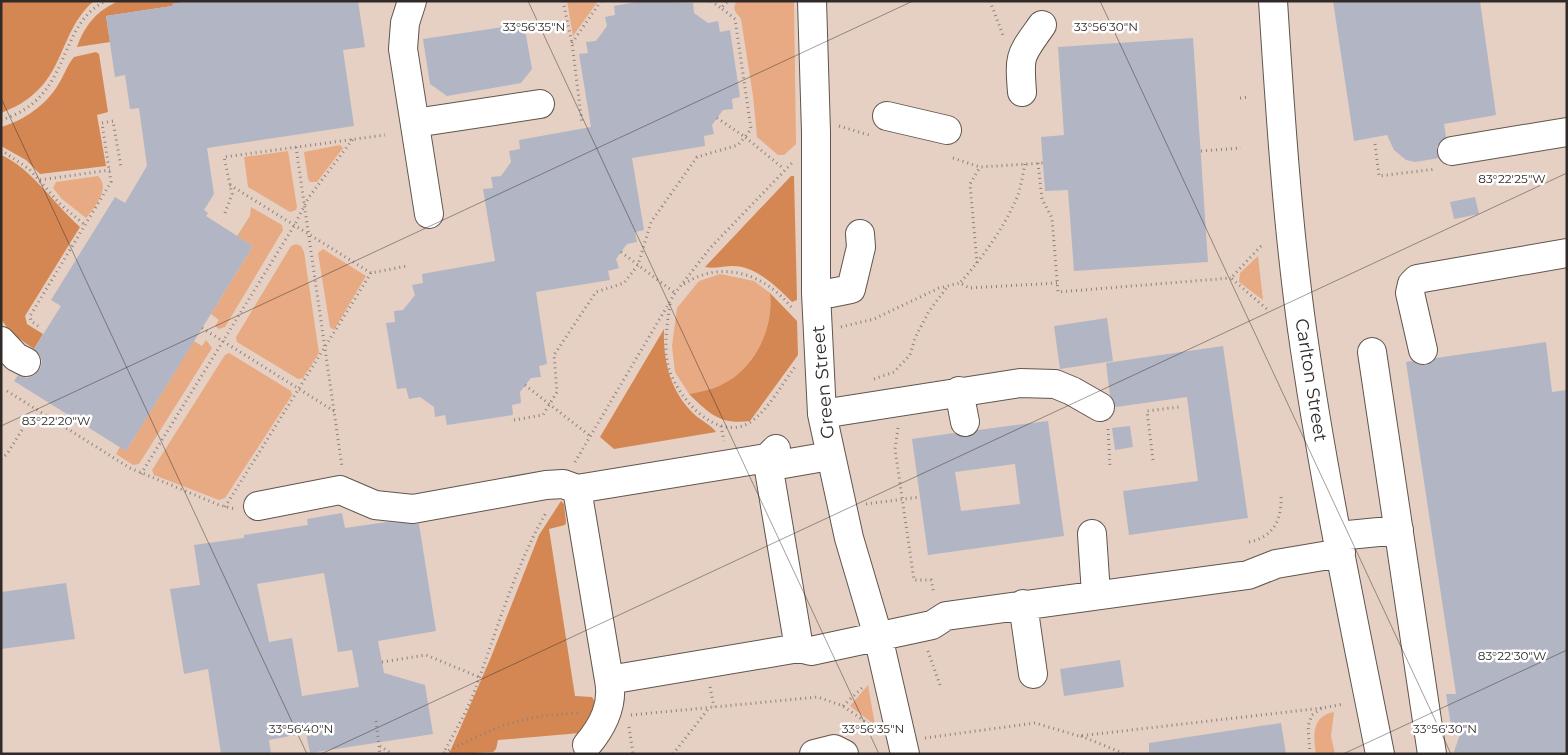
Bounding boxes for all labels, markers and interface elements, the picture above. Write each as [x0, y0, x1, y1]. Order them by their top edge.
text: 33°56'35"N [503, 19, 565, 34]
text: 33°56'30"N [1074, 19, 1138, 34]
text: 83°22'25"W [1478, 171, 1546, 186]
street label: Carlton Street [1290, 317, 1332, 443]
street label: Green Street [807, 324, 839, 440]
text: 83°22'20"W [22, 413, 90, 428]
text: 83°22'30"W [1478, 648, 1546, 663]
text: 33°56'40"N [269, 721, 333, 736]
text: 33°56'35"N [842, 721, 904, 736]
text: 33°56'30"N [1413, 721, 1477, 736]

